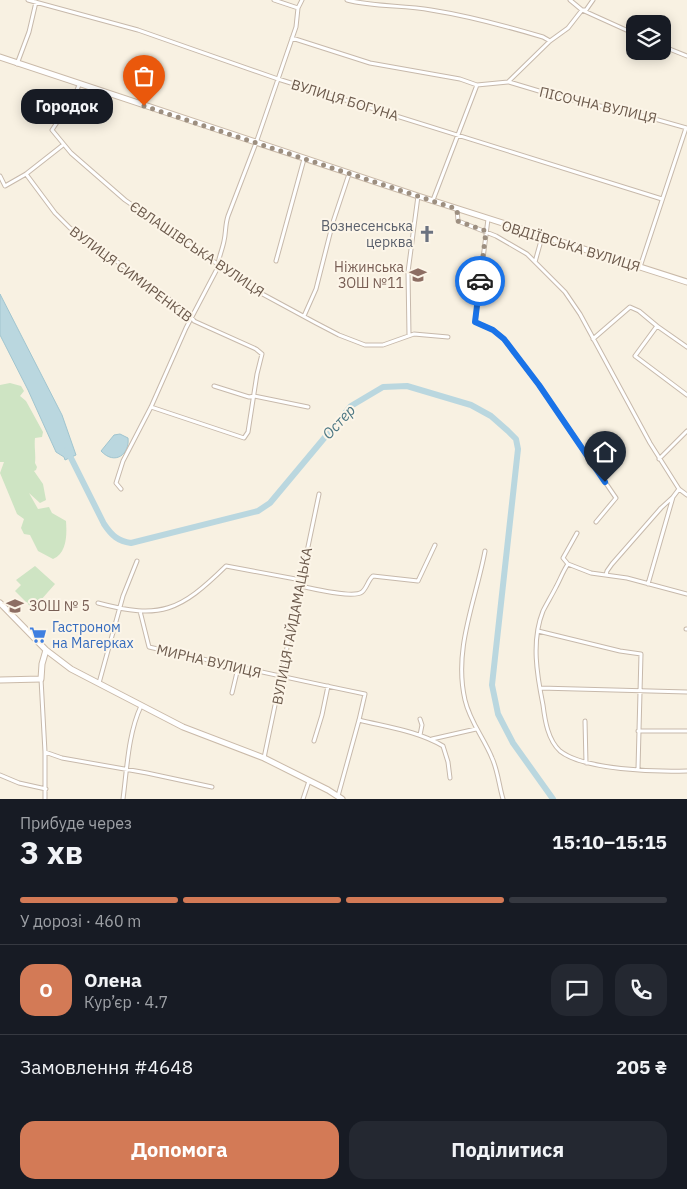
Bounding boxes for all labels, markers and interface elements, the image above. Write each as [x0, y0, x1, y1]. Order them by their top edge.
map controls [626, 15, 671, 60]
button: layers [626, 15, 671, 60]
pin [123, 55, 165, 106]
icon: bag [130, 62, 158, 90]
street label: ВУЛИЦЯ БОГУНА [289, 75, 401, 125]
street label: ПІСОЧНА ВУЛИЦЯ [537, 83, 659, 127]
callout: Городок [22, 88, 114, 124]
text: Городок [35, 96, 99, 116]
street label: ЄВЛАШІВСЬКА ВУЛИЦЯ [126, 197, 268, 301]
street label: ОВДІЇВСЬКА ВУЛИЦЯ [500, 216, 642, 276]
place label: Вознесенська церква [321, 217, 414, 251]
street label: ВУЛИЦЯ СИМИРЕНКІВ [66, 222, 196, 326]
church icon: Вознесенська церква [417, 224, 437, 244]
courier [455, 256, 505, 306]
place label: Ніжинська ЗОШ №11 [334, 258, 405, 292]
school or university icon: Ніжинська ЗОШ №11 [408, 265, 428, 285]
icon: car [466, 267, 494, 295]
water label: Остер [318, 400, 359, 443]
pin [584, 431, 626, 482]
icon: home [591, 438, 619, 466]
street label: ВУЛИЦЯ ГАЙДАМАЦЬКА [267, 546, 316, 706]
school or university icon: ЗОШ № 5 [5, 596, 25, 616]
place label: ЗОШ № 5 [29, 597, 90, 615]
place label: Гастроном на Магерках [52, 618, 134, 652]
supermarket icon: Гастроном на Магерках [28, 625, 48, 645]
street label: МИРНА ВУЛИЦЯ [155, 640, 263, 682]
text: Прибуде через [20, 813, 132, 833]
text: 15:10–15:15 [552, 830, 667, 854]
text: 3 хв [20, 831, 83, 873]
text: У дорозі · 460 m [20, 911, 141, 931]
button: chat [551, 964, 603, 1016]
button: phone [615, 964, 667, 1016]
text: Олена [84, 968, 142, 992]
text: О [39, 978, 53, 1002]
text: Кур’єр · 4.7 [84, 992, 168, 1012]
text: Замовлення #4648 [20, 1055, 193, 1079]
text: 205 ₴ [616, 1055, 667, 1079]
button: Допомога [20, 1121, 339, 1179]
button: Поділитися [349, 1121, 667, 1179]

